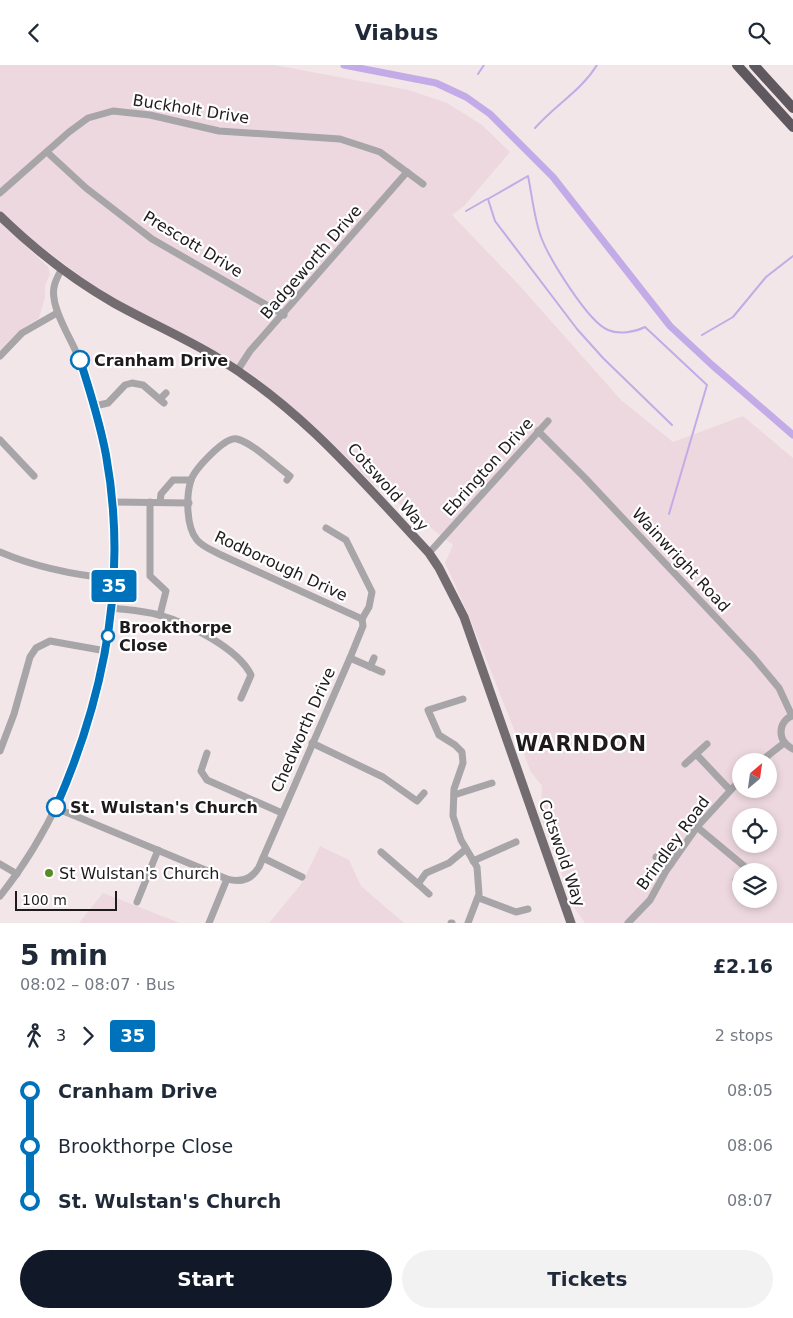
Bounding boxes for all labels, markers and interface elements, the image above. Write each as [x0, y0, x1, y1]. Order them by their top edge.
icon: back [20, 19, 48, 47]
icon: search [745, 19, 773, 47]
text: Viabus [355, 20, 438, 45]
street label: Buckholt Drive [131, 90, 251, 128]
street label: Badgeworth Drive [256, 201, 366, 323]
street label: Prescott Drive [140, 207, 246, 281]
marker: Cranham Drive [70, 350, 90, 370]
place label: Cranham Drive [94, 351, 228, 370]
street label: Ebrington Drive [439, 414, 537, 520]
street label: Cotswold Way [343, 439, 433, 535]
street label: Wainwright Road [628, 504, 734, 616]
street label: Rodborough Drive [212, 527, 350, 605]
line badge: 35 [92, 570, 136, 602]
text: 35 [101, 575, 127, 596]
place label: Brookthorpe Close [119, 618, 232, 655]
marker: Brookthorpe Close [101, 629, 115, 643]
street label: Chedworth Drive [267, 665, 339, 795]
district label: WARNDON [515, 732, 647, 756]
north arrow [732, 753, 778, 797]
map controls [732, 753, 777, 908]
street label: Brindley Road [633, 792, 713, 894]
marker: St. Wulstan's Church [46, 797, 66, 817]
street label: Cotswold Way [535, 797, 589, 909]
place label: St. Wulstan's Church [70, 798, 258, 817]
button: locate [732, 808, 777, 853]
button: layers [732, 863, 777, 908]
place label: St Wulstan's Church [59, 864, 219, 883]
marker: St Wulstan's Church [43, 867, 55, 879]
scale bar [15, 888, 118, 911]
text: 100 m [22, 892, 67, 908]
text: 5 min [20, 939, 108, 972]
text: £2.16 [713, 955, 773, 977]
text: 08:02 – 08:07 · Bus [20, 975, 175, 994]
icon: walk [20, 1022, 48, 1050]
icon: forward [74, 1022, 102, 1050]
text: 35 [120, 1025, 145, 1046]
text: 3 [56, 1026, 66, 1045]
text: 2 stops [715, 1026, 773, 1045]
text: Cranham Drive [58, 1080, 217, 1102]
text: 08:05 [727, 1081, 773, 1100]
text: Brookthorpe Close [58, 1135, 233, 1157]
text: 08:06 [727, 1136, 773, 1155]
text: St. Wulstan's Church [58, 1190, 281, 1212]
text: 08:07 [727, 1191, 773, 1210]
button: Start [20, 1250, 392, 1308]
button: Tickets [402, 1250, 773, 1308]

